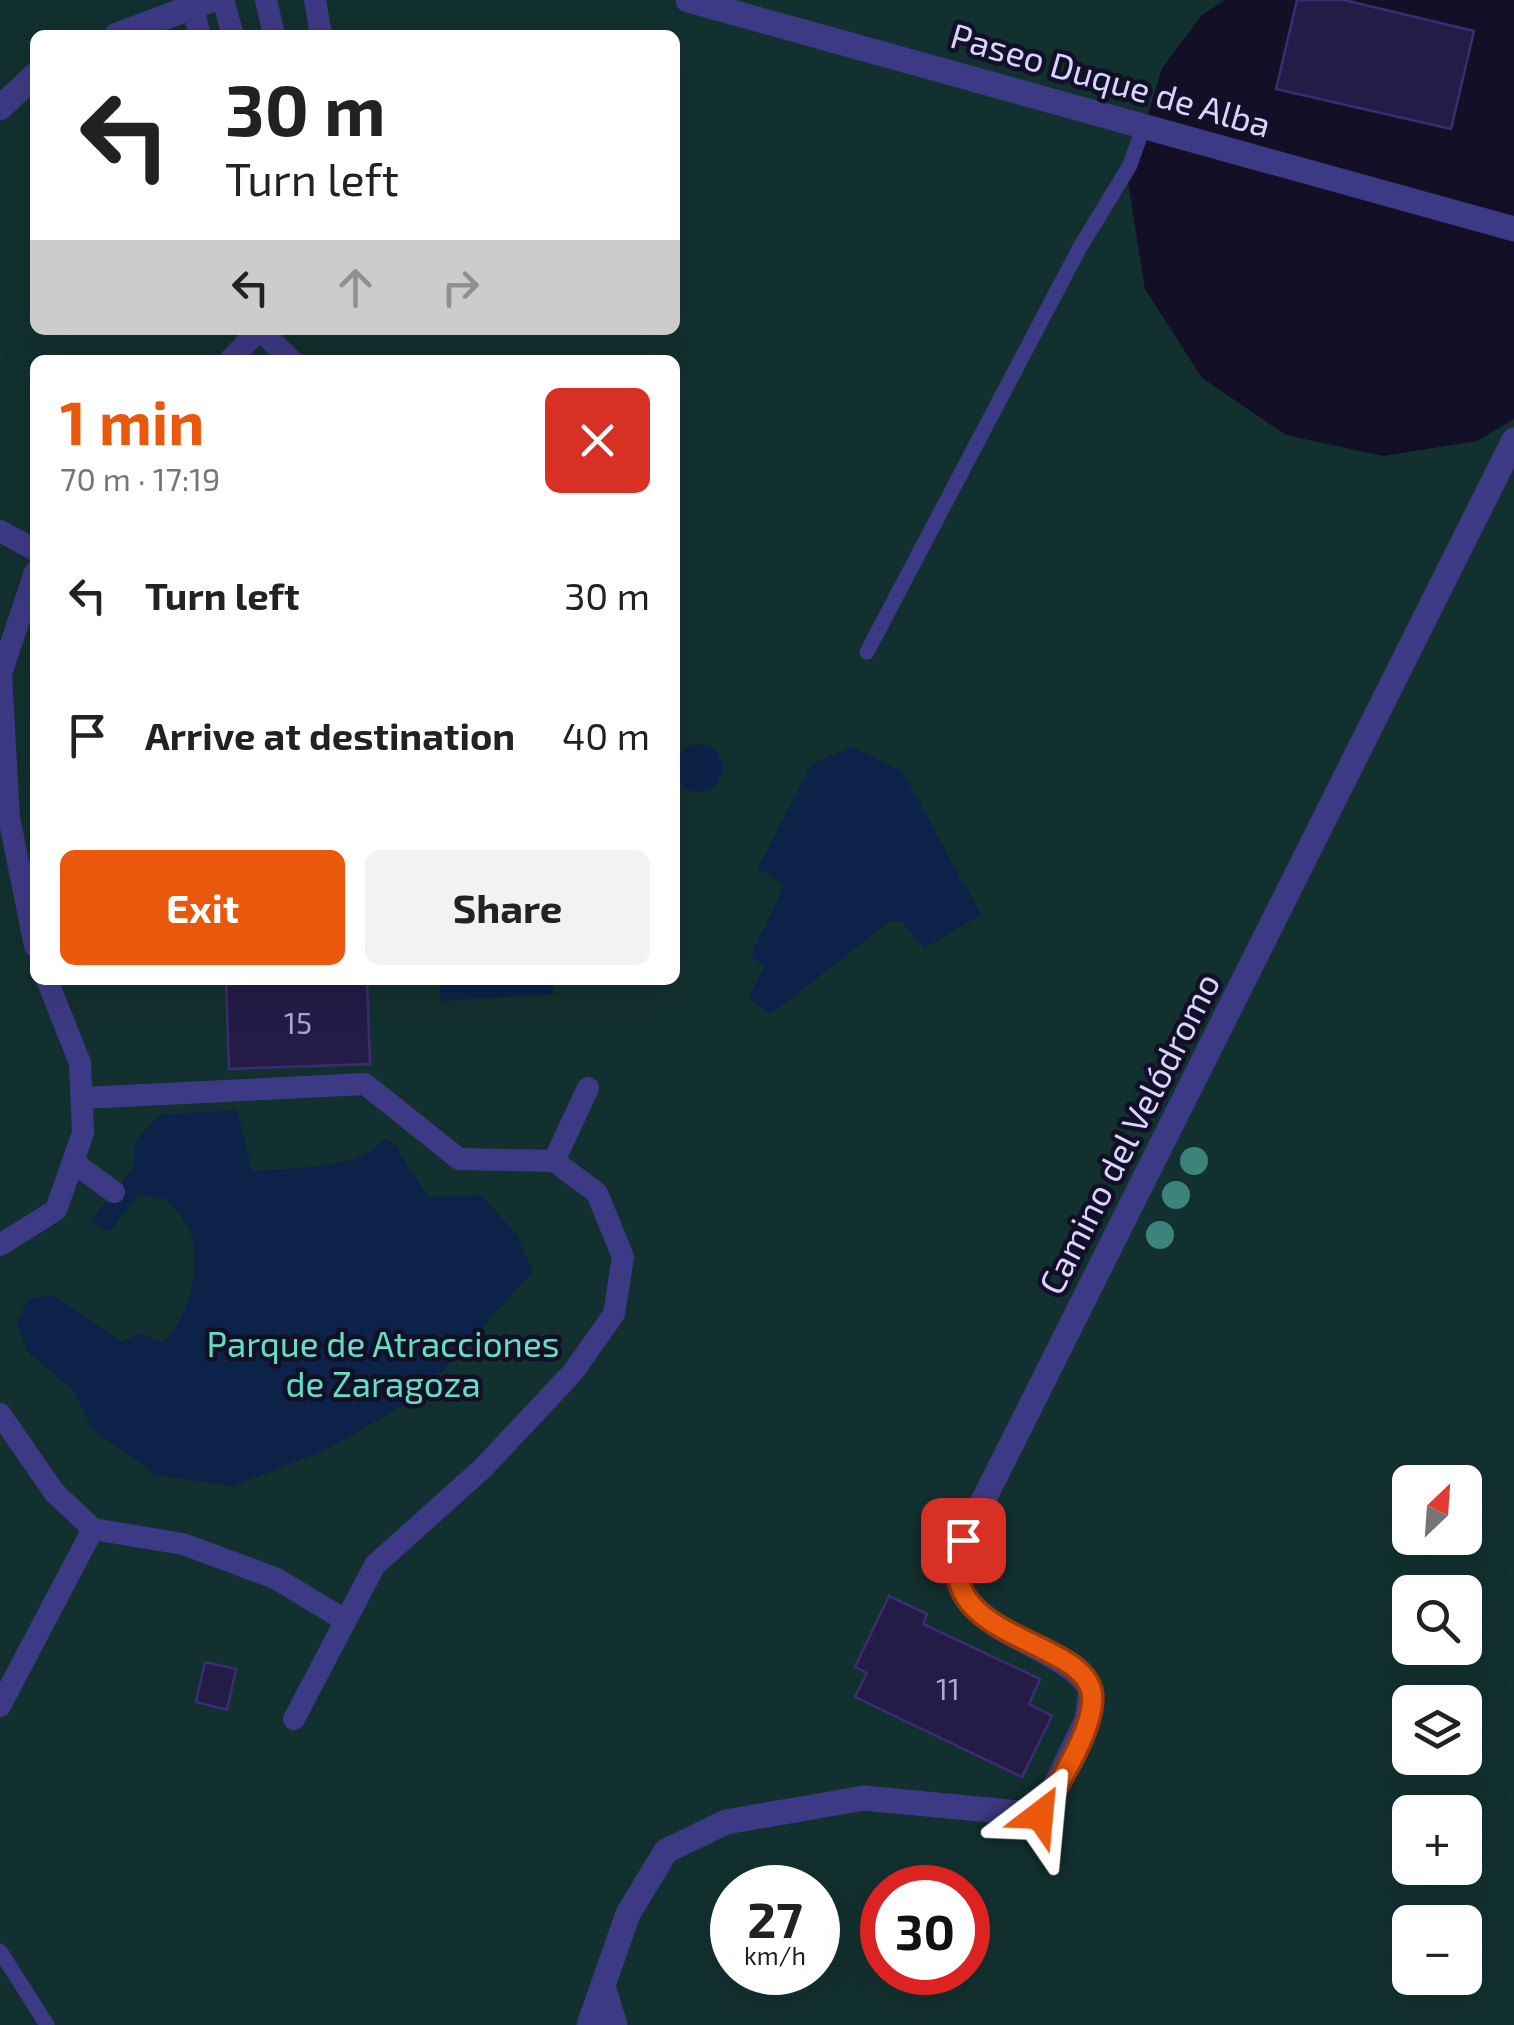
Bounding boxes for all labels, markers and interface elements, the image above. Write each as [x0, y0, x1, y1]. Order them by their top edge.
street label: Paseo Duque de Alba [946, 13, 1276, 145]
text: 30 m [225, 66, 386, 150]
icon: left [60, 70, 190, 200]
text: Turn left [225, 151, 399, 205]
icon: left [223, 260, 278, 315]
icon: ahead [328, 260, 383, 315]
icon: right [433, 260, 488, 315]
text: 1 min [60, 385, 204, 457]
button: close [545, 388, 650, 493]
text: 70 m · 17:19 [60, 459, 220, 497]
icon: left [60, 568, 115, 623]
text: Turn left [145, 572, 300, 618]
text: 30 m [564, 572, 650, 618]
icon: arrive [60, 708, 115, 763]
text: Arrive at destination [145, 712, 515, 758]
text: 40 m [562, 712, 650, 758]
button: Exit [60, 850, 345, 965]
button: Share [365, 850, 650, 965]
street label: Camino del Velódromo [1029, 965, 1227, 1301]
house number: 15 [284, 1004, 312, 1040]
park label: Parque de Atracciones de Zaragoza [206, 1322, 560, 1404]
north arrow [1392, 1465, 1482, 1555]
map controls [1392, 1465, 1482, 1995]
pin [921, 1498, 1006, 1583]
icon: arrive [936, 1513, 991, 1568]
button: search [1392, 1575, 1482, 1665]
house number: 11 [936, 1670, 960, 1706]
button: layers [1392, 1685, 1482, 1775]
position arrow [988, 1763, 1092, 1867]
button: + [1392, 1795, 1482, 1885]
speed limit sign: 30 [860, 1865, 990, 1995]
text: 27 [747, 1888, 803, 1948]
button: − [1392, 1905, 1482, 1995]
text: km/h [744, 1940, 806, 1970]

